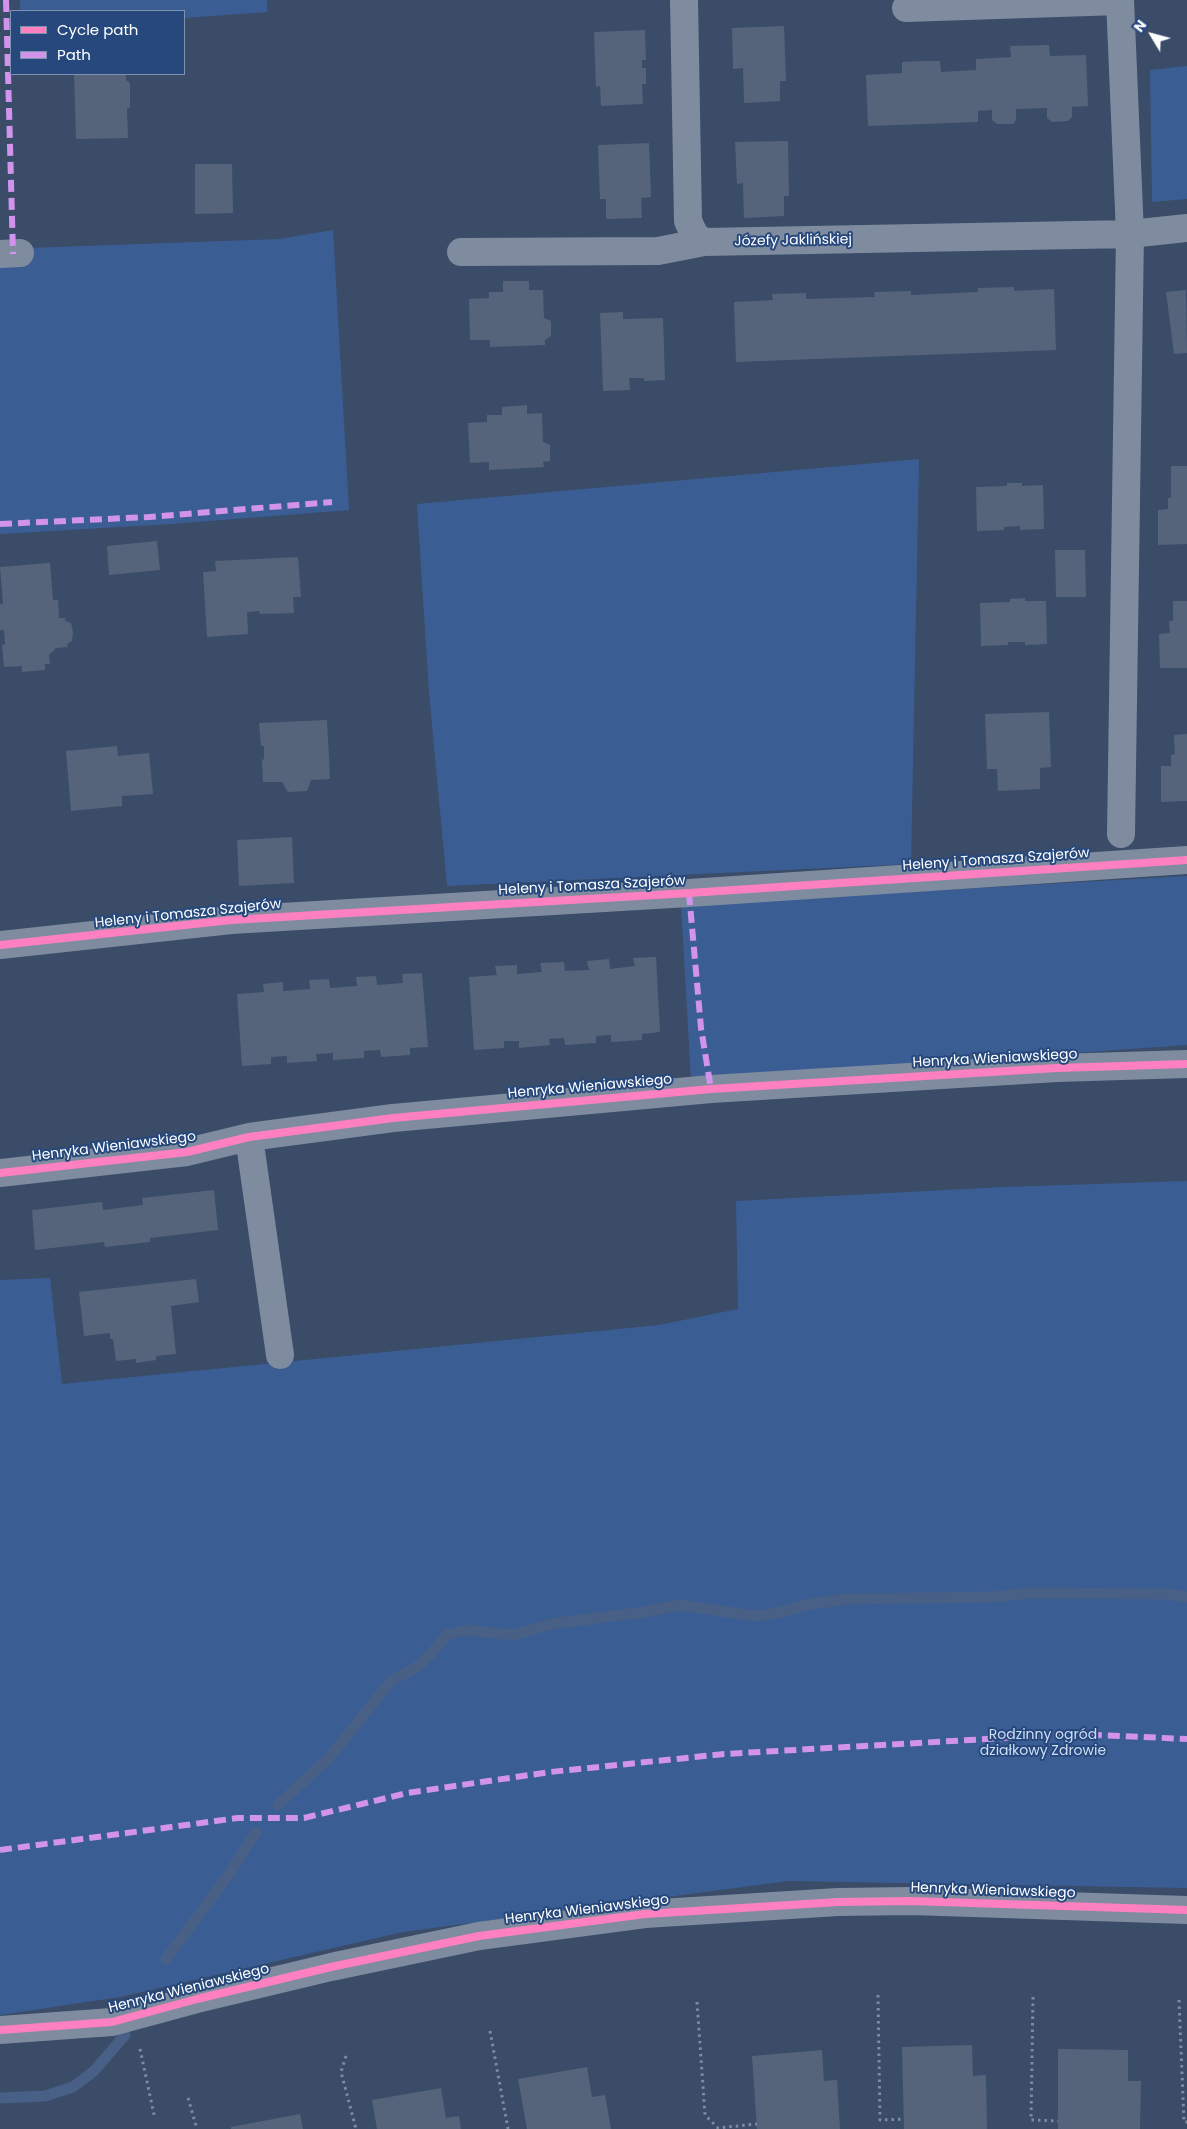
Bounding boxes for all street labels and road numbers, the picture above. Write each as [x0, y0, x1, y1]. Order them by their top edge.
street label: Józefy Jaklińskiej [734, 232, 852, 250]
street label: Heleny i Tomasza Szajerów [902, 845, 1090, 875]
street label: Heleny i Tomasza Szajerów [498, 873, 686, 899]
street label: Heleny i Tomasza Szajerów [94, 896, 282, 932]
street label: Henryka Wieniawskiego [912, 1046, 1078, 1072]
street label: Henryka Wieniawskiego [507, 1071, 673, 1103]
street label: Henryka Wieniawskiego [31, 1129, 197, 1165]
street label: Henryka Wieniawskiego [910, 1880, 1076, 1902]
street label: Henryka Wieniawskiego [504, 1892, 670, 1928]
street label: Henryka Wieniawskiego [107, 1961, 271, 2017]

